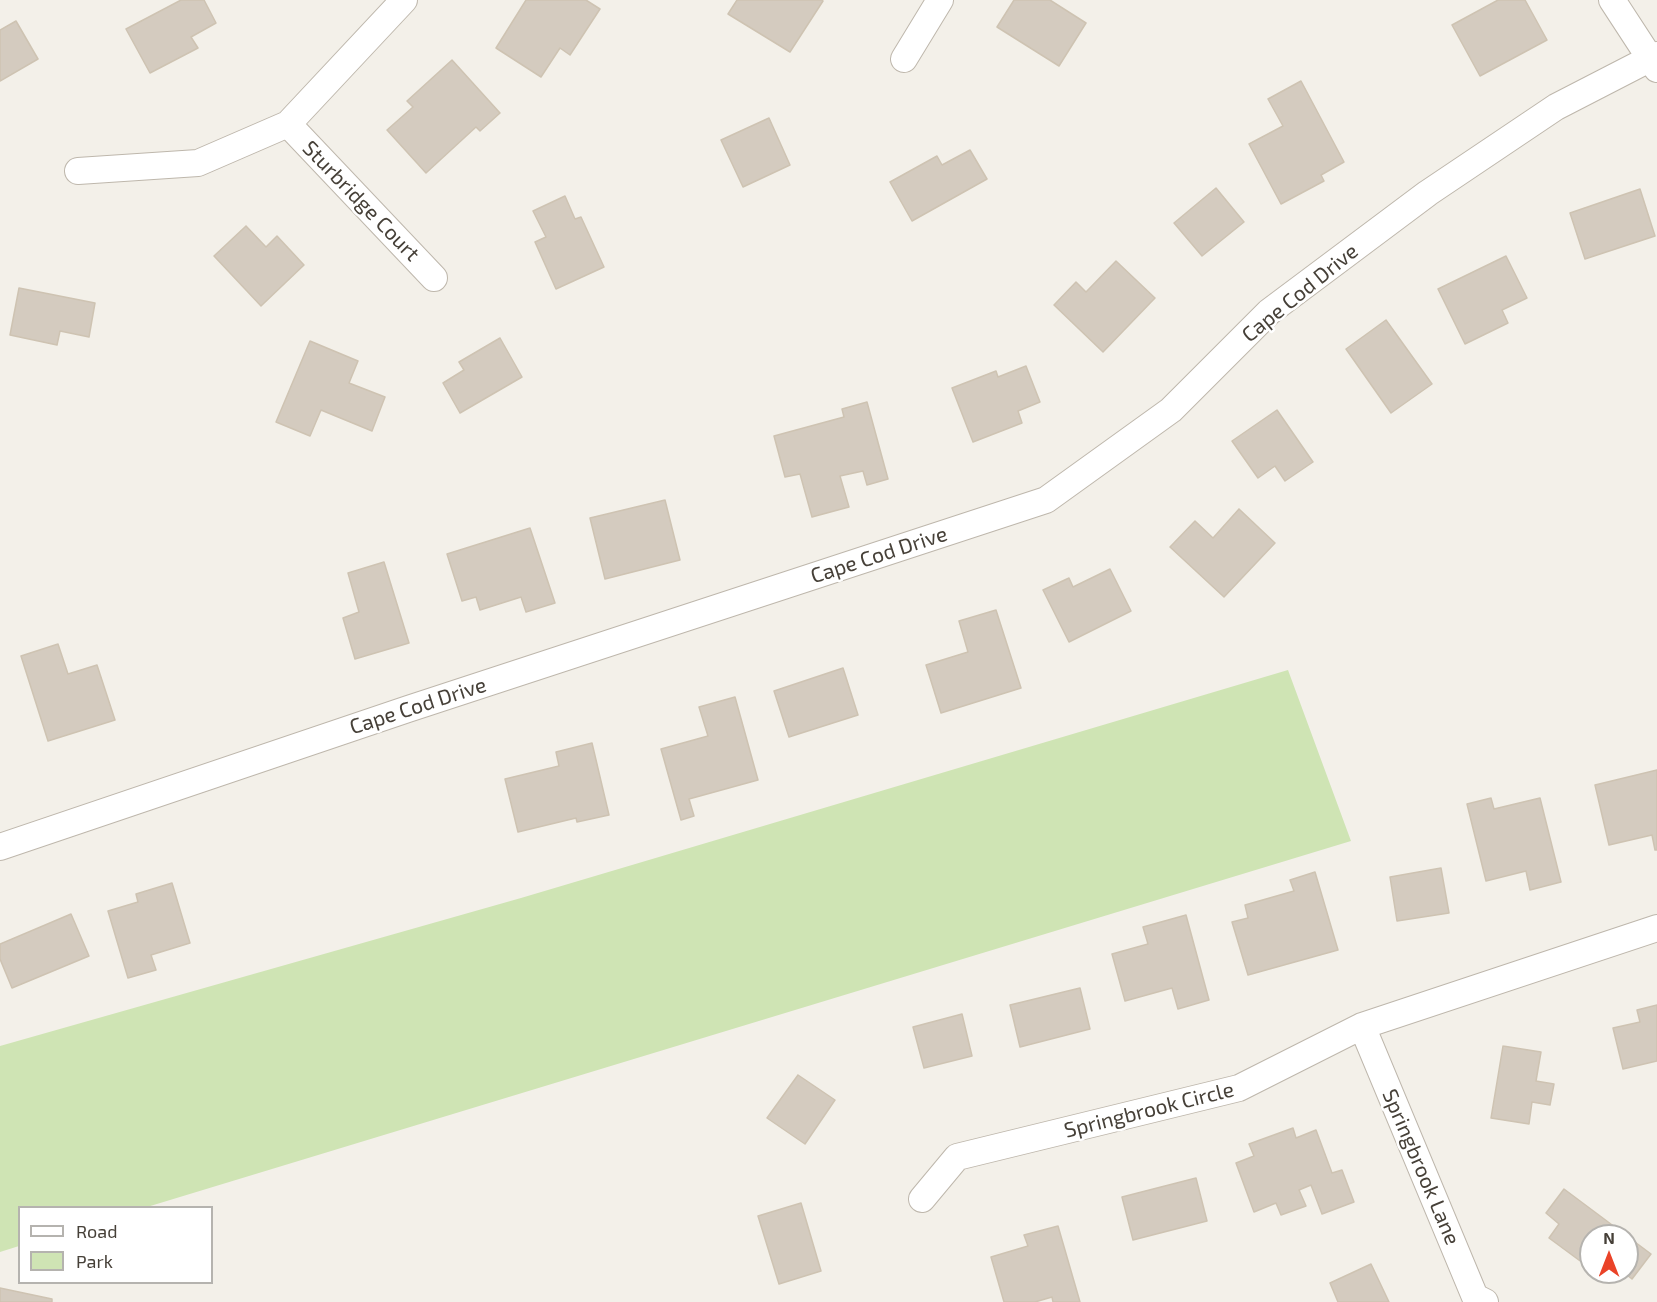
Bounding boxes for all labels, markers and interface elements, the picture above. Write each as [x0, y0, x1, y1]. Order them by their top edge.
street label: Sturbridge Court [297, 136, 425, 266]
street label: Cape Cod Drive [1237, 238, 1363, 348]
street label: Cape Cod Drive [808, 521, 950, 589]
street label: Cape Cod Drive [347, 672, 489, 740]
street label: Springbrook Circle [1062, 1077, 1236, 1143]
street label: Springbrook Lane [1377, 1085, 1465, 1249]
legend [18, 1206, 213, 1284]
text: Road [76, 1220, 117, 1242]
north arrow [1579, 1224, 1639, 1284]
text: N [1603, 1228, 1615, 1247]
text: Park [76, 1250, 113, 1272]

